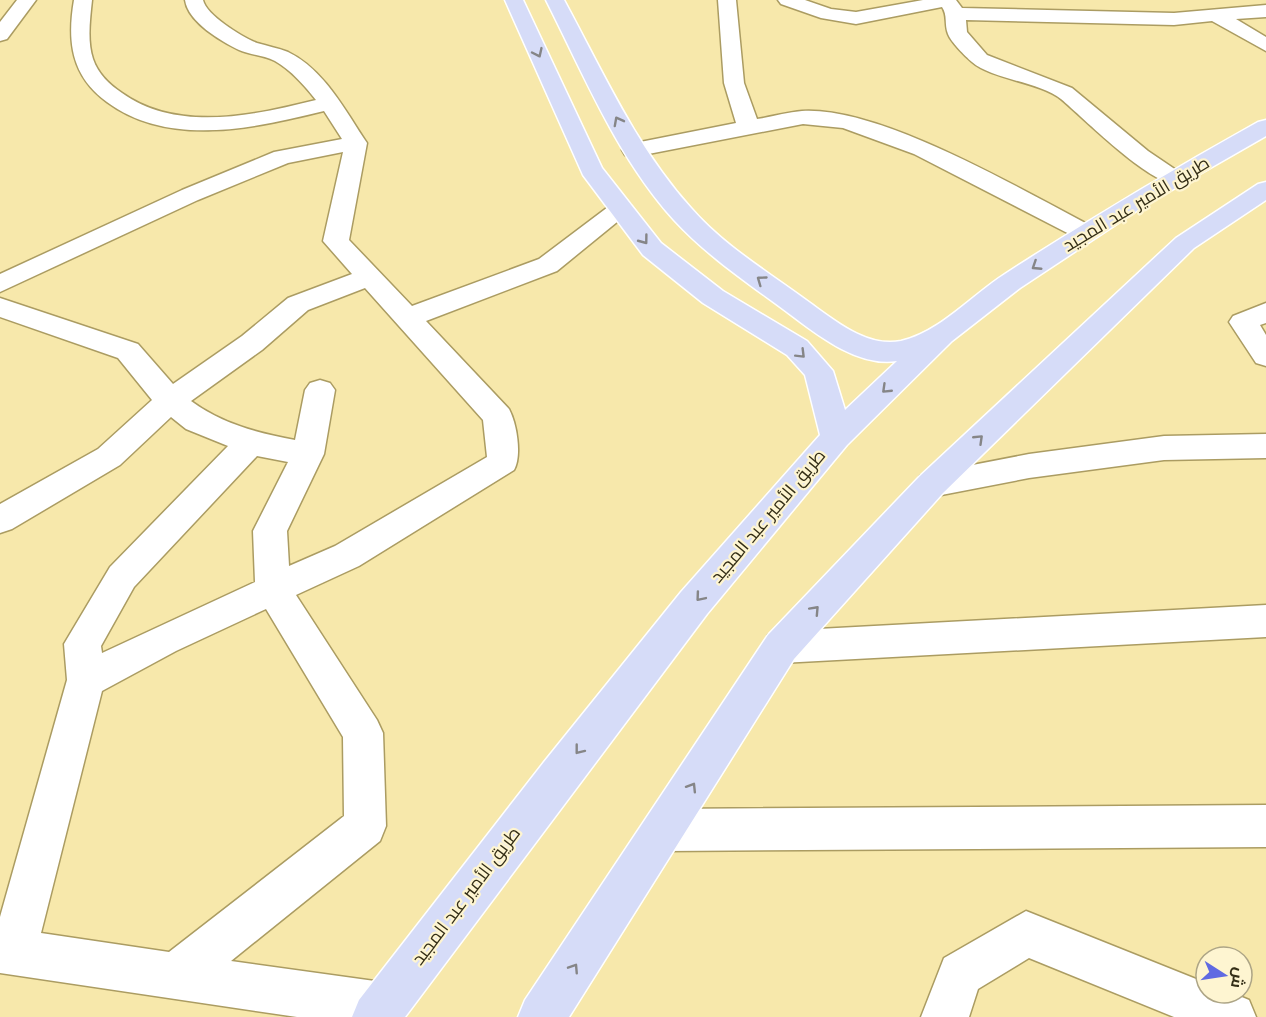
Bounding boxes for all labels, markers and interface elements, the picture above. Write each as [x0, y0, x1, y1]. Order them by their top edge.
one-way arrow [531, 47, 543, 58]
one-way arrow [614, 117, 625, 127]
street label: طريق الأمير عبد المجيد [1058, 150, 1214, 257]
one-way arrow [637, 233, 648, 244]
one-way arrow [1032, 258, 1042, 270]
one-way arrow [757, 276, 768, 287]
one-way arrow [794, 346, 805, 357]
one-way arrow [882, 382, 892, 393]
one-way arrow [972, 435, 983, 446]
street label: طريق الأمير عبد المجيد [704, 444, 831, 588]
one-way arrow [696, 590, 707, 601]
one-way arrow [808, 607, 819, 618]
one-way arrow [575, 743, 586, 754]
one-way arrow [685, 783, 697, 793]
street label: طريق الأمير عبد المجيد [405, 821, 526, 970]
north arrow [1194, 945, 1254, 1005]
one-way arrow [567, 964, 579, 974]
text: ش [1226, 966, 1252, 990]

